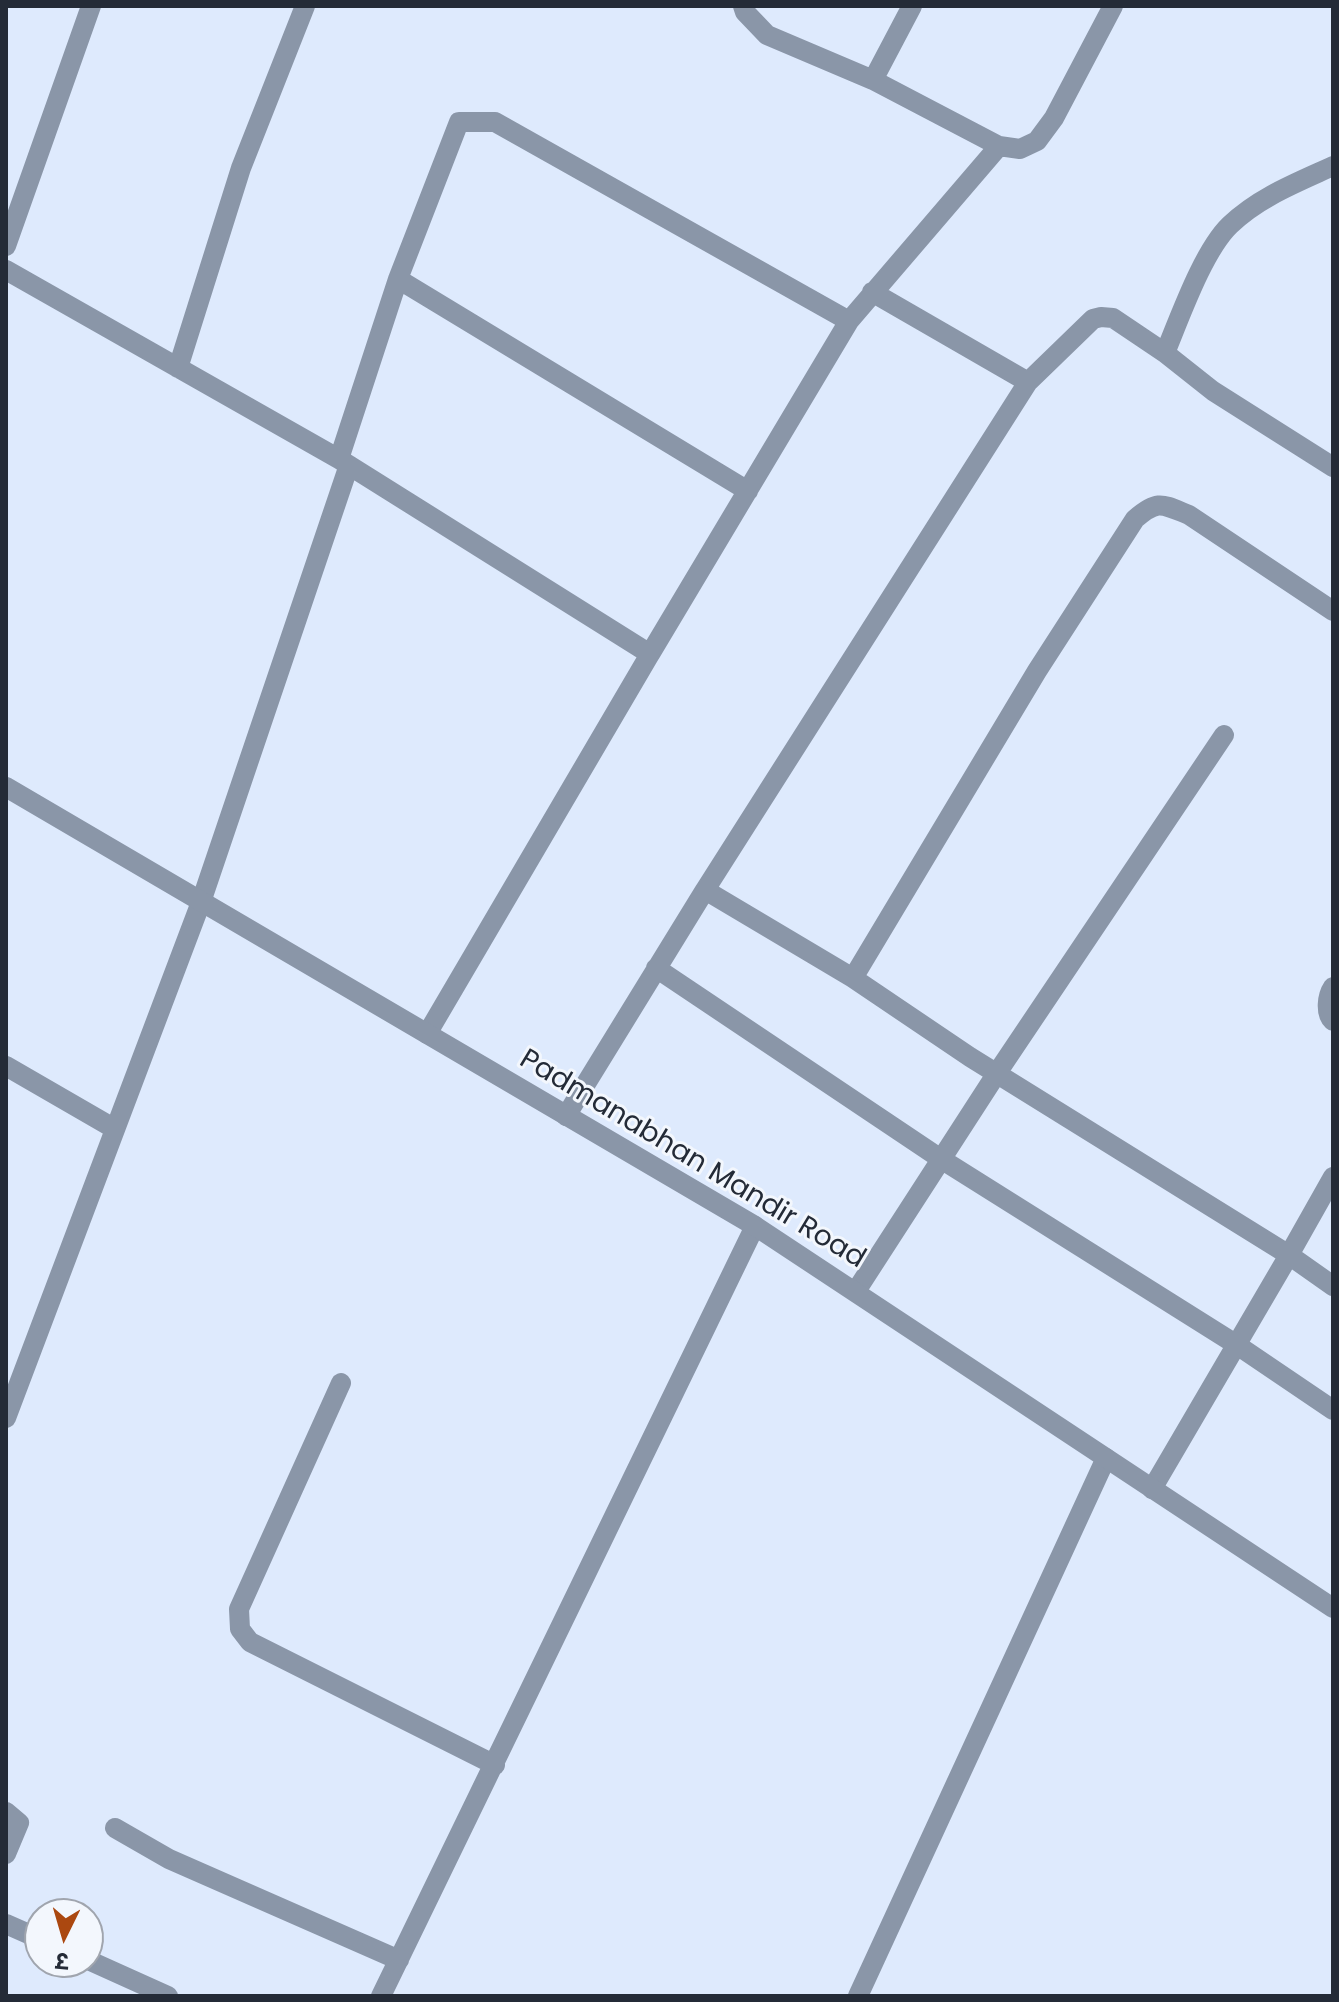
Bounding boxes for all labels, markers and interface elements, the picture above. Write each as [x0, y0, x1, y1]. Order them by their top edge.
street label: Padmanabhan Mandir Road [513, 1043, 871, 1277]
north arrow [24, 1898, 104, 1978]
text: उ [54, 1944, 70, 1976]

